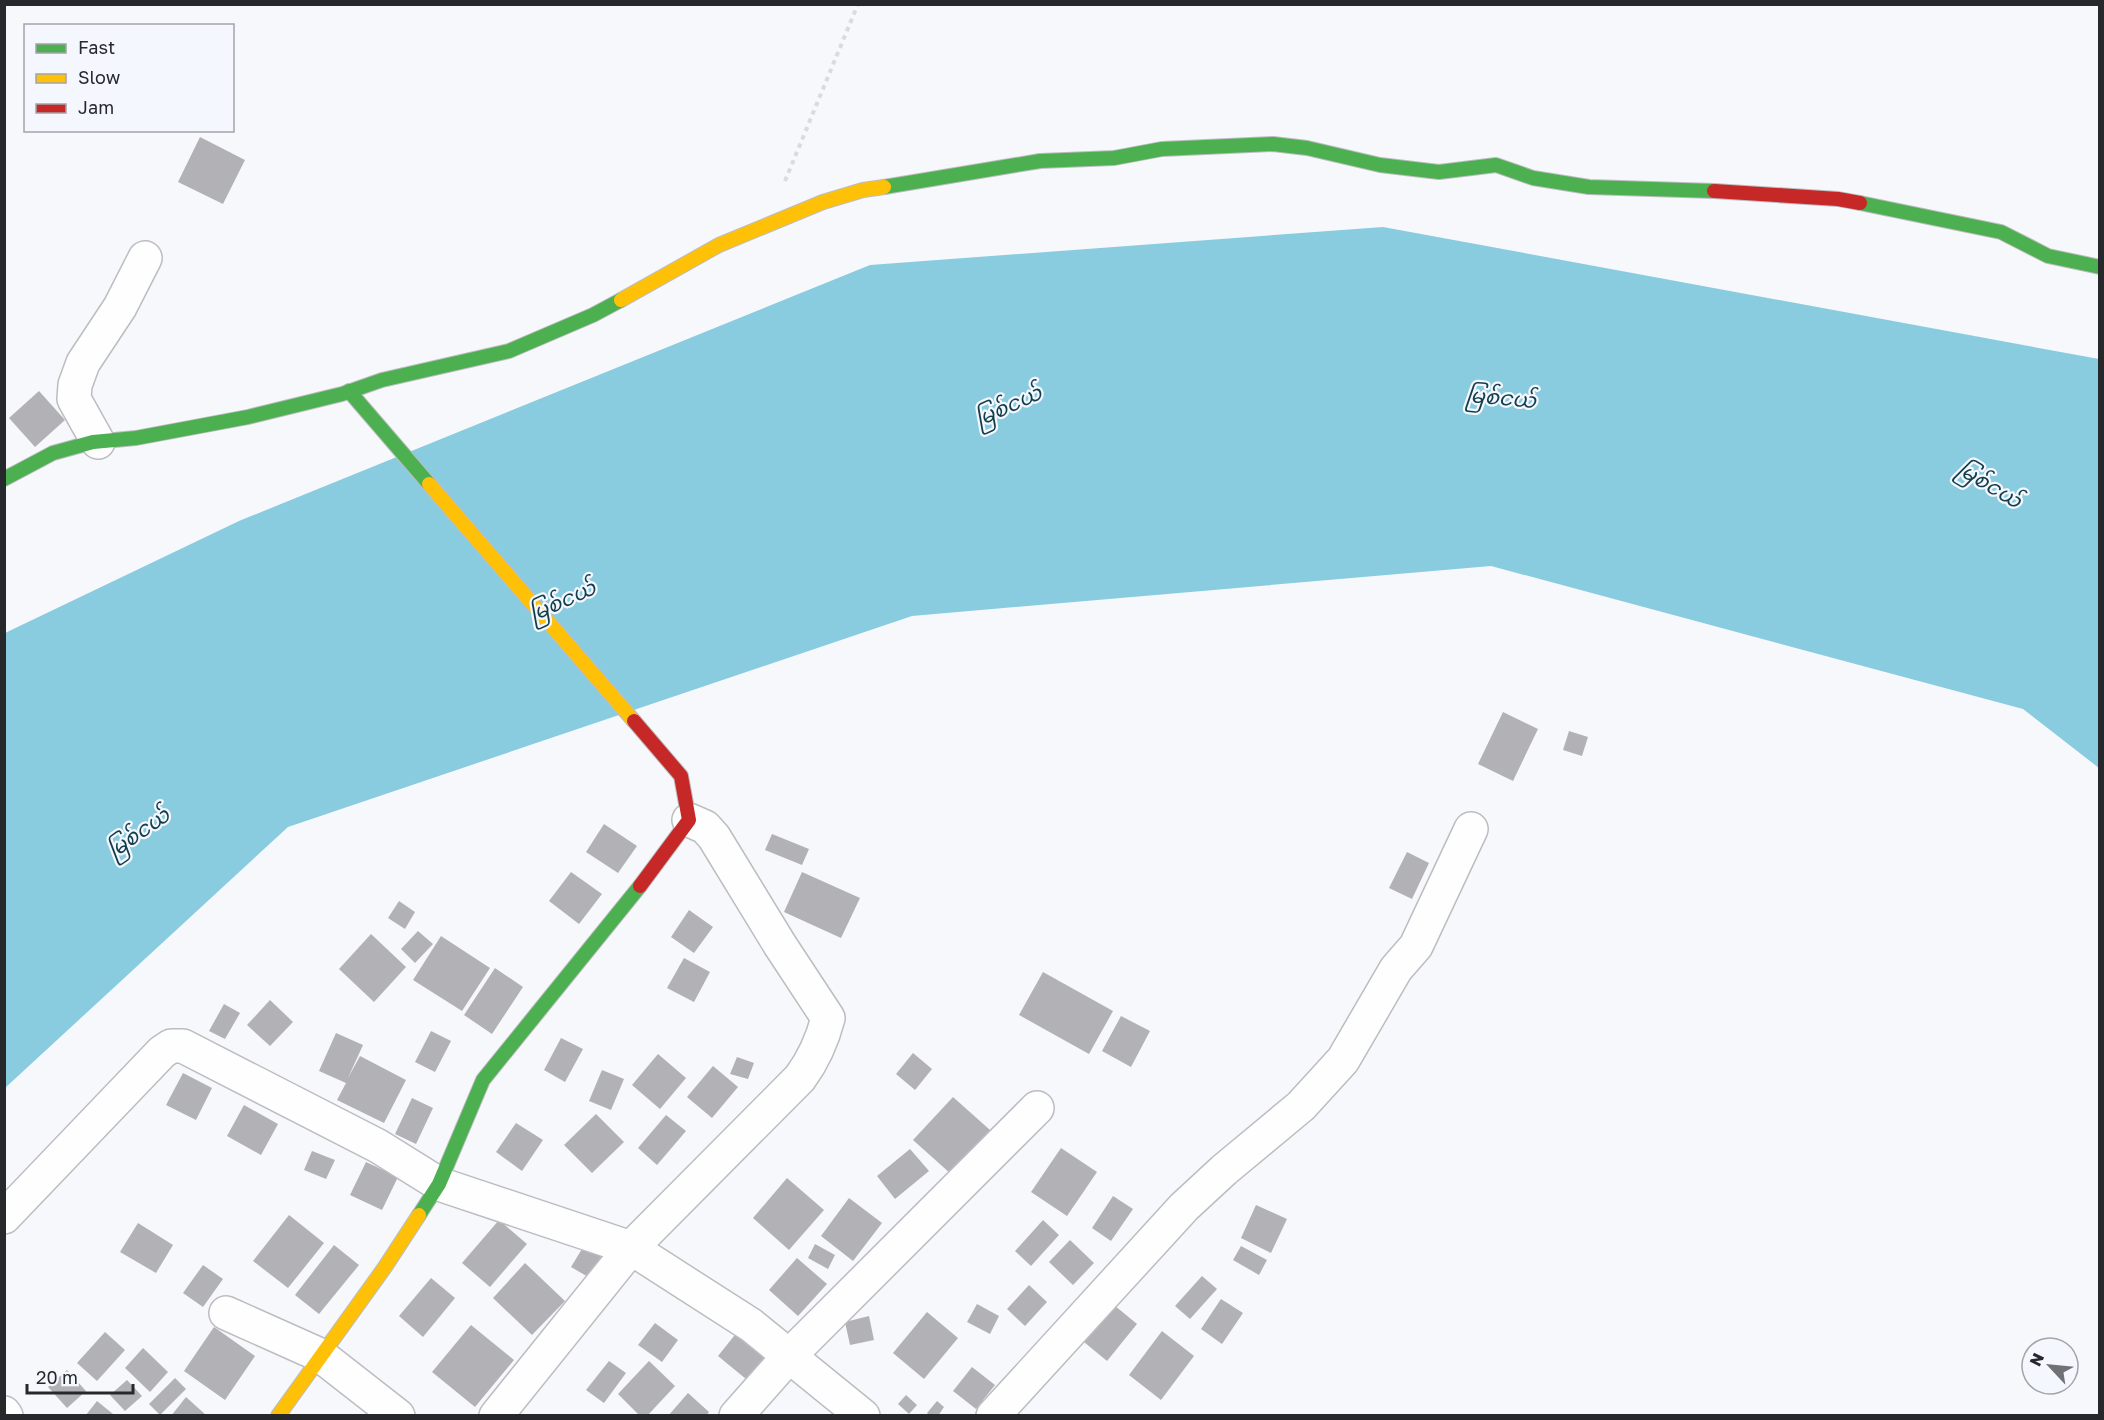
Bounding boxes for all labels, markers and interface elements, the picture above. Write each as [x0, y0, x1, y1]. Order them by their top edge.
legend [24, 24, 234, 132]
text: Fast [78, 36, 115, 58]
text: Slow [78, 66, 121, 88]
text: Jam [78, 96, 114, 118]
water label: မြစ်ငယ် [970, 377, 1049, 436]
water label: မြစ်ငယ် [1464, 380, 1539, 418]
water label: မြစ်ငယ် [1951, 454, 2029, 519]
water label: မြစ်ငယ် [524, 572, 603, 631]
water label: မြစ်ငယ် [101, 799, 179, 867]
north arrow [2020, 1336, 2080, 1396]
text: N [2025, 1350, 2048, 1369]
scale bar [27, 1357, 134, 1395]
text: 20 m [36, 1366, 78, 1388]

